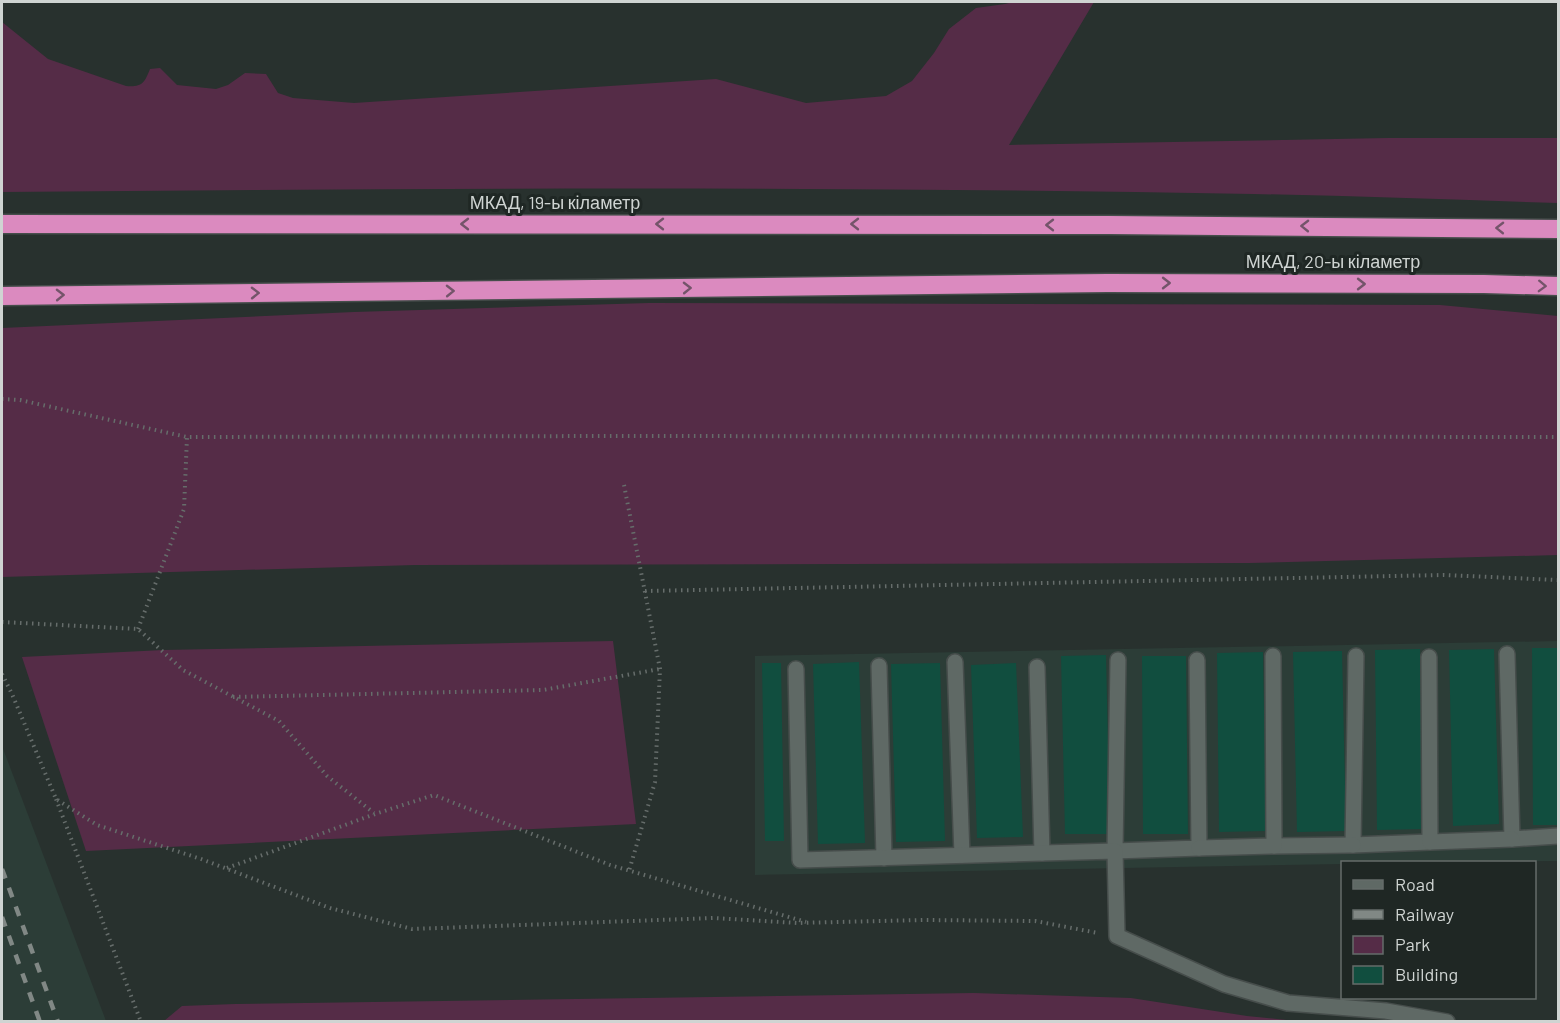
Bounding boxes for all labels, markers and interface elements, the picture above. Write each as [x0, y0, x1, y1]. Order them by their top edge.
street label: МКАД, 19-ы кіламетр [470, 191, 640, 213]
one-way arrow [461, 218, 470, 230]
one-way arrow [656, 218, 665, 230]
one-way arrow [851, 218, 860, 230]
one-way arrow [1046, 219, 1055, 231]
one-way arrow [1301, 220, 1310, 233]
one-way arrow [1496, 222, 1505, 235]
street label: МКАД, 20-ы кіламетр [1246, 250, 1420, 272]
one-way arrow [1161, 277, 1170, 289]
one-way arrow [1356, 278, 1365, 290]
one-way arrow [1538, 279, 1547, 292]
one-way arrow [682, 282, 691, 294]
one-way arrow [445, 285, 454, 297]
one-way arrow [250, 287, 259, 299]
one-way arrow [55, 289, 64, 301]
legend [1341, 861, 1536, 999]
text: Road [1395, 873, 1435, 895]
text: Railway [1395, 903, 1454, 925]
text: Park [1395, 933, 1430, 955]
text: Building [1395, 963, 1458, 985]

